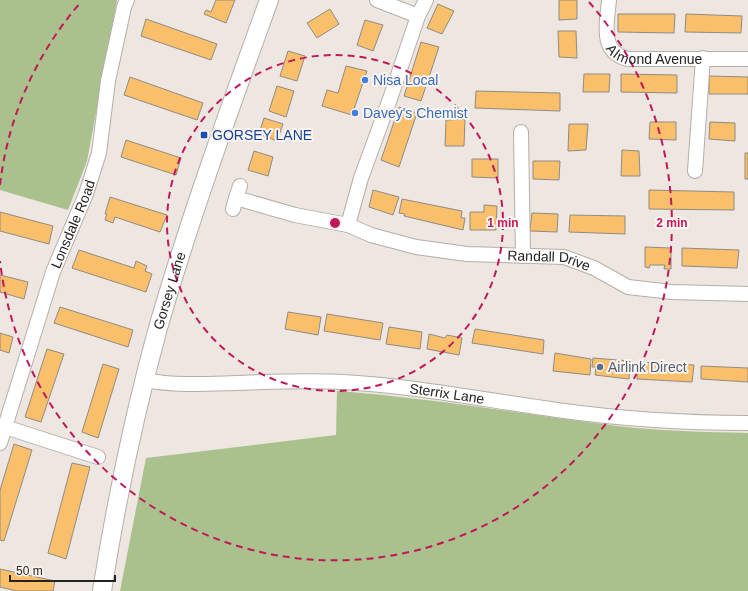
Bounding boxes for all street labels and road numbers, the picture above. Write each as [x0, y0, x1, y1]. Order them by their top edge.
street label: Almond Avenue [603, 41, 703, 67]
street label: Lonsdale Road [48, 178, 98, 271]
street label: Randall Drive [507, 247, 593, 274]
street label: Gorsey Lane [150, 250, 189, 331]
street label: Sterrix Lane [409, 380, 486, 407]

